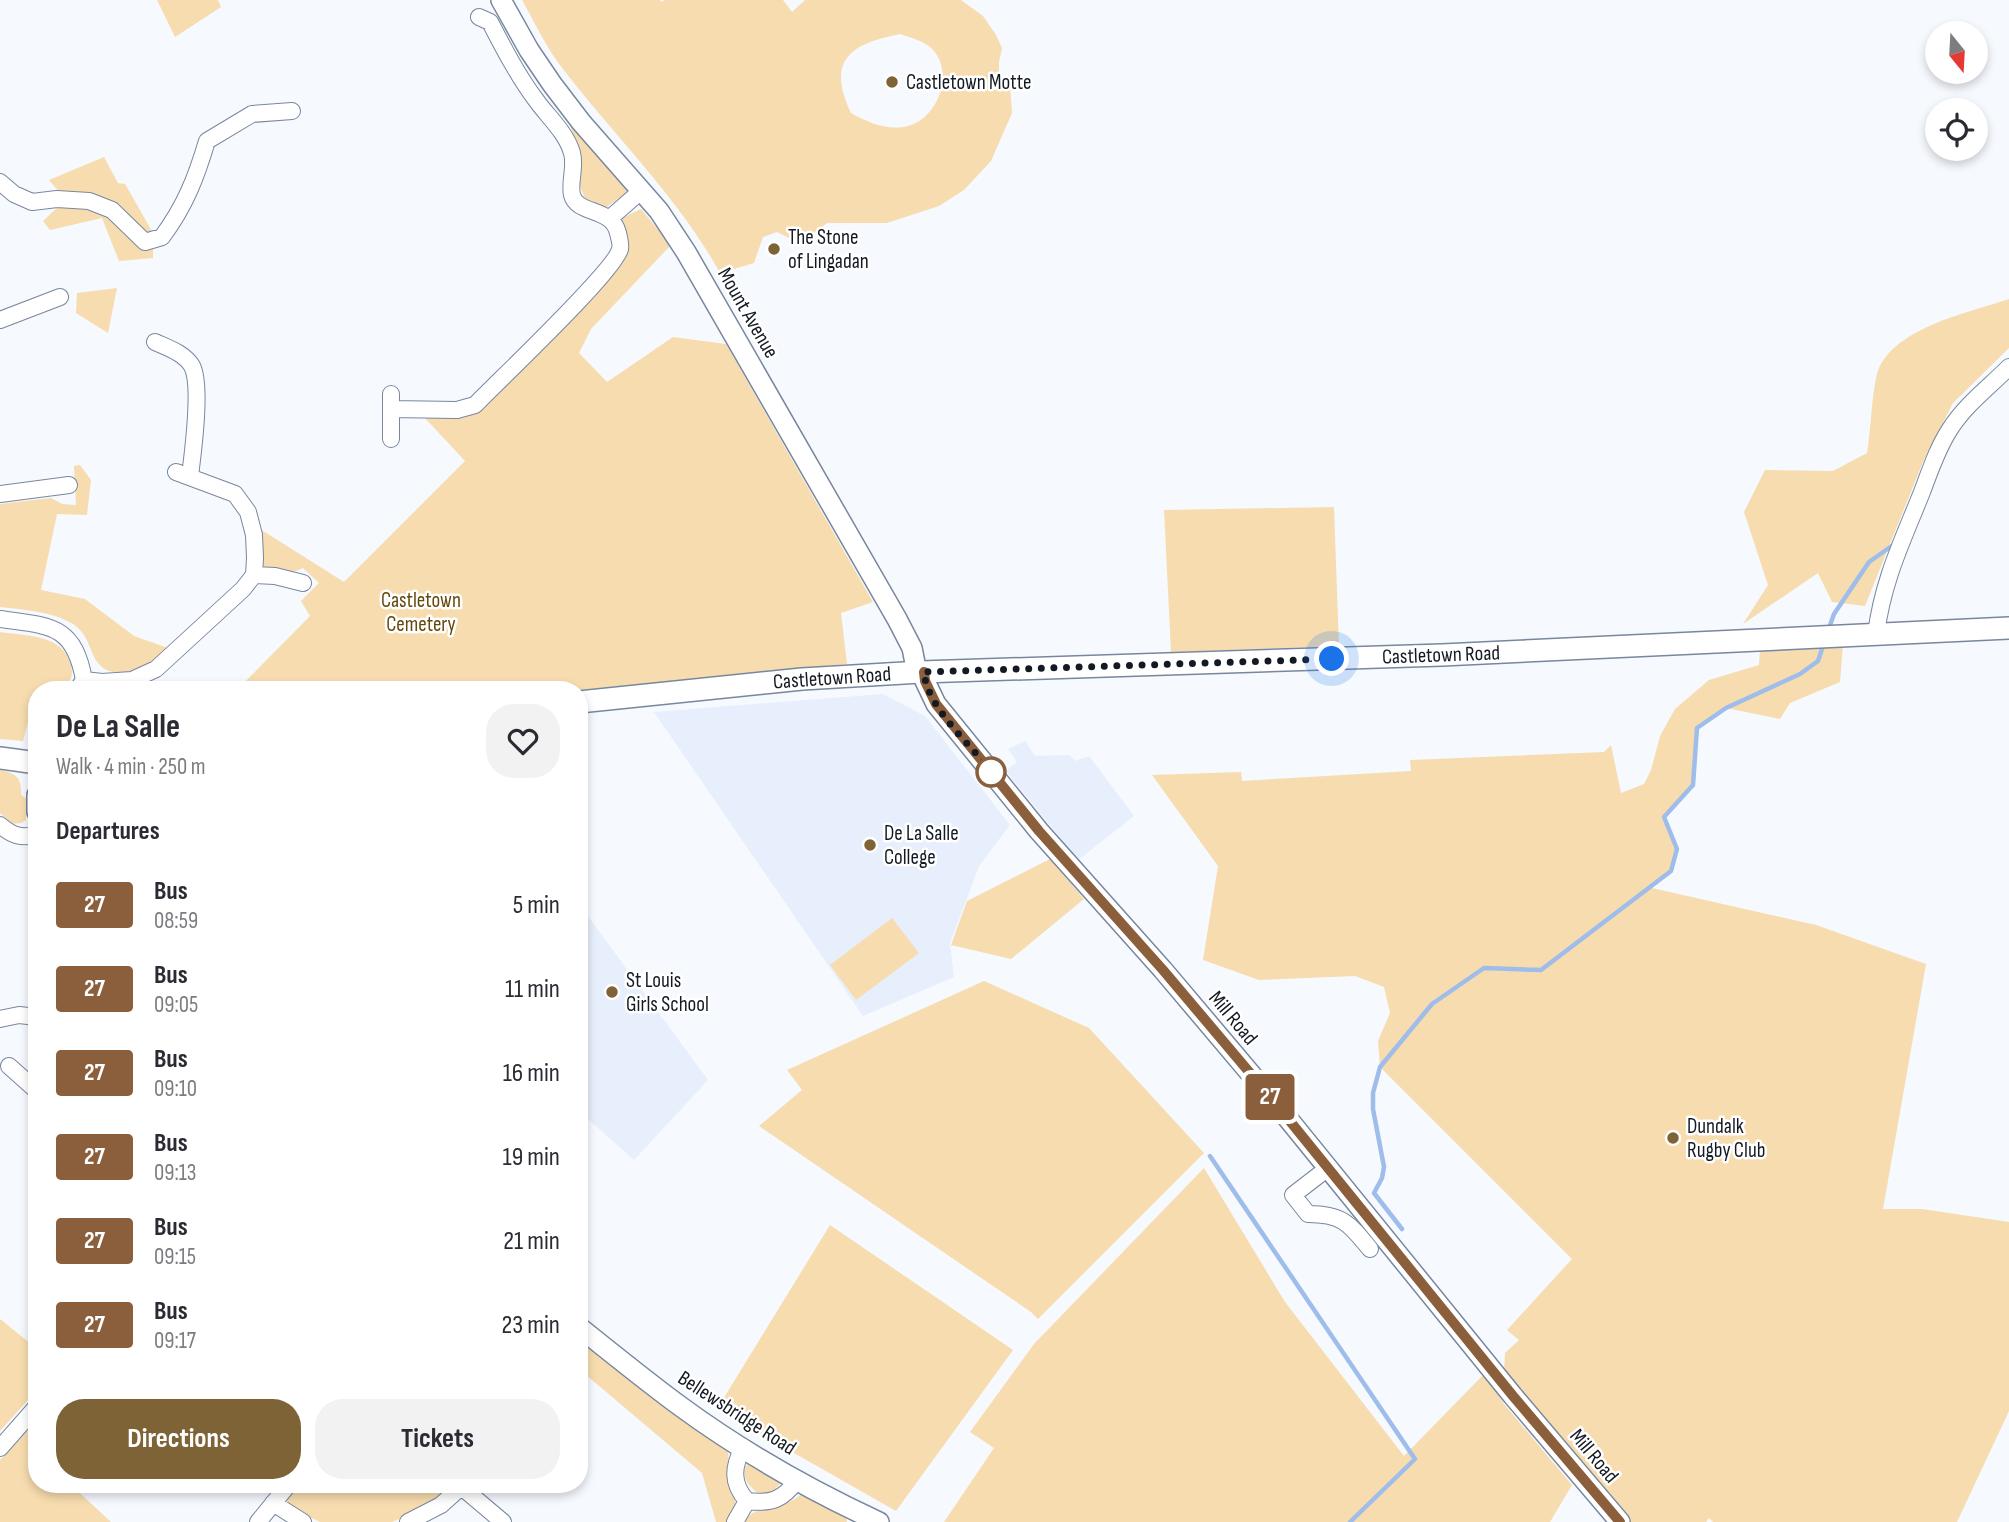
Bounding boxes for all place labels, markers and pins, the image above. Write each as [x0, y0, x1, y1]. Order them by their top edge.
place label: Castletown Motte [906, 70, 1031, 95]
marker: Castletown Motte [884, 74, 900, 90]
place label: The Stone of Lingadan [788, 225, 869, 274]
marker: The Stone of Lingadan [766, 241, 782, 257]
unlabelled marker [976, 757, 1006, 787]
place label: De La Salle College [884, 821, 959, 870]
marker: De La Salle College [862, 837, 878, 853]
place label: St Louis Girls School [626, 968, 709, 1017]
marker: St Louis Girls School [604, 984, 620, 1000]
place label: Dundalk Rugby Club [1687, 1114, 1765, 1163]
marker: Dundalk Rugby Club [1665, 1130, 1681, 1146]

